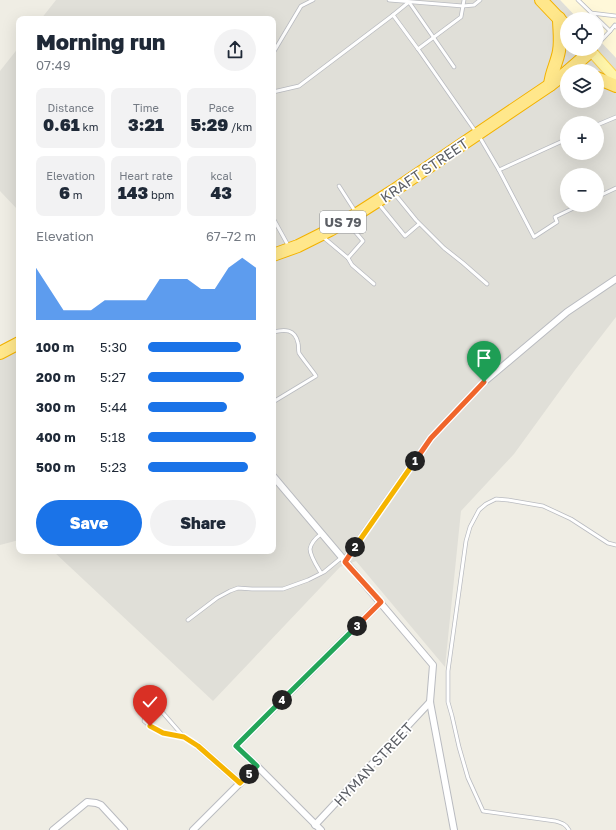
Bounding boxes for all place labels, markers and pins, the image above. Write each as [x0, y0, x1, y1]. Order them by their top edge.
pin [467, 341, 501, 382]
pin: 1 [405, 451, 425, 471]
pin: 2 [345, 537, 365, 557]
pin: 3 [347, 616, 367, 636]
pin [133, 685, 167, 726]
pin: 4 [272, 690, 292, 710]
pin: 5 [239, 764, 259, 784]

